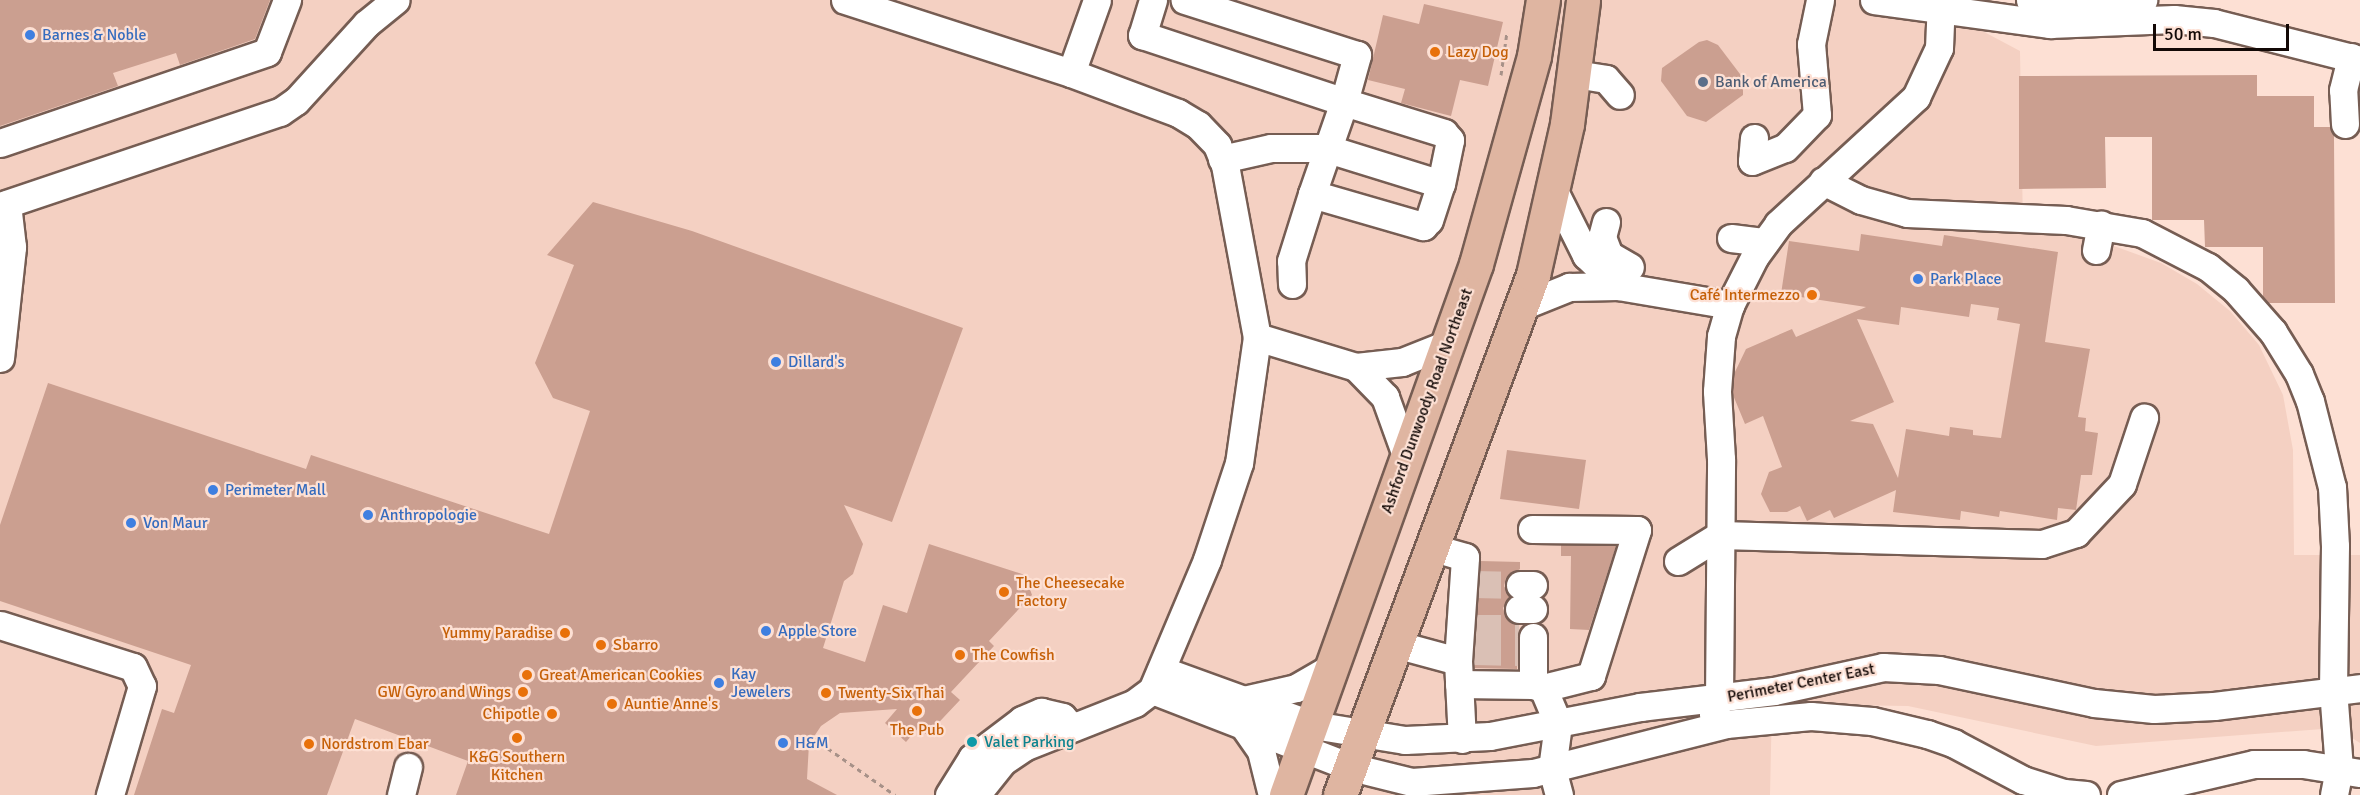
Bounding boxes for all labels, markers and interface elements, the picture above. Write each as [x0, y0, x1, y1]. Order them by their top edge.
scale bar [2156, 12, 2292, 50]
text: 50 m [2164, 23, 2202, 45]
place label: Barnes & Noble [42, 25, 147, 45]
marker: Barnes & Noble [23, 28, 37, 42]
place label: Lazy Dog [1447, 42, 1509, 62]
marker: Lazy Dog [1428, 45, 1442, 59]
place label: Bank of America [1715, 72, 1827, 92]
marker: Bank of America [1696, 75, 1710, 89]
place label: Park Place [1930, 269, 2002, 289]
marker: Park Place [1911, 272, 1925, 286]
place label: Café Intermezzo [1690, 285, 1800, 305]
street label: Ashford Dunwoody Road Northeast [1377, 286, 1477, 516]
marker: Café Intermezzo [1805, 288, 1819, 302]
place label: Dillard's [788, 352, 845, 372]
marker: Dillard's [769, 355, 783, 369]
place label: Perimeter Mall [225, 480, 326, 500]
marker: Perimeter Mall [206, 483, 220, 497]
place label: Anthropologie [380, 505, 477, 525]
marker: Anthropologie [361, 508, 375, 522]
place label: Von Maur [143, 513, 208, 533]
marker: Von Maur [124, 516, 138, 530]
place label: The Cheesecake Factory [1016, 573, 1125, 611]
marker: The Cheesecake Factory [997, 585, 1011, 599]
place label: Apple Store [778, 621, 857, 641]
place label: Yummy Paradise [442, 623, 553, 643]
marker: Apple Store [759, 624, 773, 638]
marker: Yummy Paradise [558, 626, 572, 640]
place label: Sbarro [613, 635, 658, 655]
marker: Sbarro [594, 638, 608, 652]
place label: The Cowfish [972, 645, 1055, 665]
marker: The Cowfish [953, 648, 967, 662]
street label: Perimeter Center East [1726, 659, 1876, 707]
place label: Kay Jewelers [731, 664, 791, 702]
place label: Great American Cookies [539, 665, 702, 685]
marker: Great American Cookies [520, 668, 534, 682]
marker: Kay Jewelers [712, 676, 726, 690]
place label: GW Gyro and Wings [378, 682, 511, 702]
place label: Twenty-Six Thai [838, 683, 945, 703]
marker: GW Gyro and Wings [516, 685, 530, 699]
marker: Twenty-Six Thai [819, 686, 833, 700]
place label: Auntie Anne's [624, 694, 718, 714]
marker: Auntie Anne's [605, 697, 619, 711]
place label: Chipotle [482, 704, 540, 724]
marker: The Pub [910, 704, 924, 718]
marker: Chipotle [545, 707, 559, 721]
place label: The Pub [890, 720, 944, 740]
marker: K&G Southern Kitchen [510, 731, 524, 745]
place label: Valet Parking [984, 732, 1074, 752]
place label: H&M [795, 733, 829, 753]
place label: Nordstrom Ebar [321, 734, 429, 754]
marker: Valet Parking [965, 735, 979, 749]
marker: H&M [776, 736, 790, 750]
marker: Nordstrom Ebar [302, 737, 316, 751]
place label: K&G Southern Kitchen [469, 747, 565, 785]

